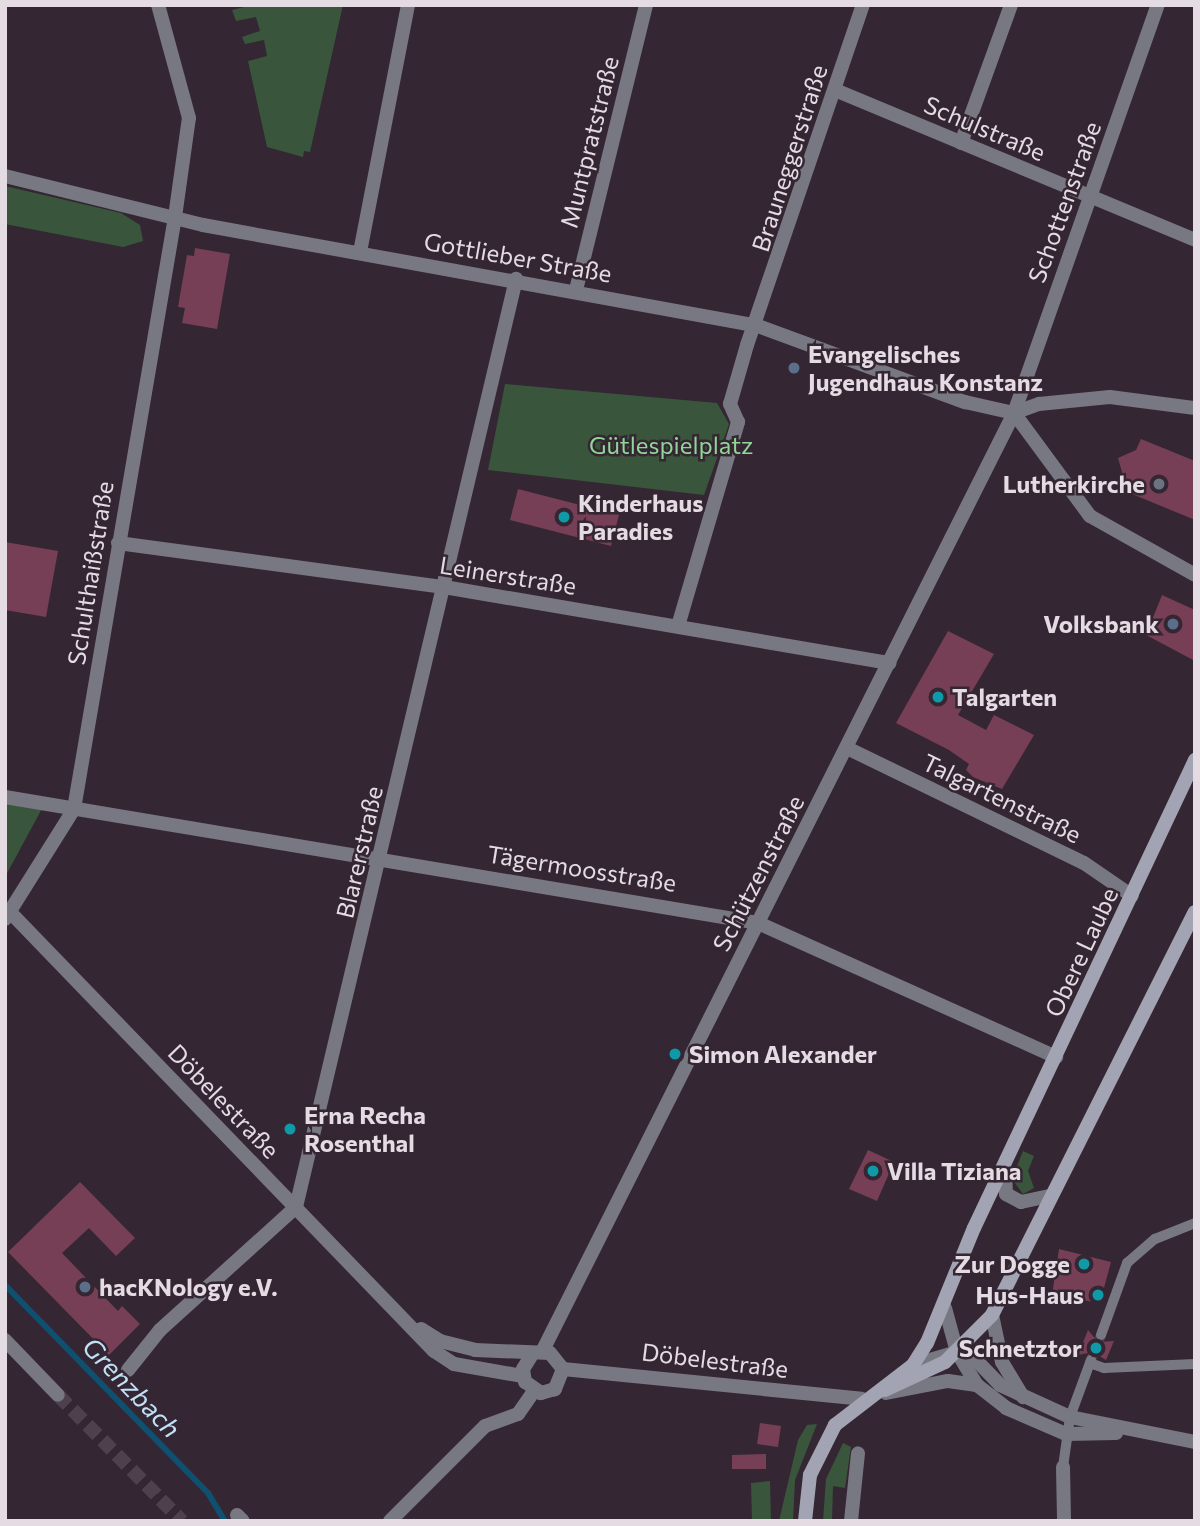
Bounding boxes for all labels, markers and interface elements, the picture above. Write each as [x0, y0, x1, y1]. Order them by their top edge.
street label: Muntpratstraße [554, 53, 624, 231]
street label: Brauneggerstraße [745, 61, 833, 255]
street label: Schulstraße [920, 90, 1050, 166]
street label: Schottenstraße [1021, 117, 1107, 287]
street label: Gottlieber Straße [422, 226, 614, 288]
place label: Evangelisches Jugendhaus Konstanz [808, 340, 1043, 396]
marker: Evangelisches Jugendhaus Konstanz [786, 360, 802, 376]
park label: Gütlespielplatz [589, 431, 753, 459]
place label: Lutherkirche [1003, 470, 1145, 498]
marker: Lutherkirche [1151, 476, 1167, 492]
street label: Schulthaißstraße [61, 479, 119, 667]
place label: Kinderhaus Paradies [578, 489, 703, 545]
marker: Kinderhaus Paradies [556, 509, 572, 525]
street label: Leinerstraße [438, 550, 578, 600]
place label: Volksbank [1043, 610, 1159, 638]
marker: Volksbank [1165, 616, 1181, 632]
place label: Talgarten [952, 683, 1057, 711]
marker: Talgarten [930, 689, 946, 705]
street label: Talgartenstraße [918, 747, 1086, 849]
street label: Blarerstraße [330, 783, 388, 921]
street label: Schützenstraße [706, 790, 810, 956]
street label: Tägermoosstraße [485, 839, 679, 897]
street label: Obere Laube [1038, 883, 1124, 1021]
street label: Döbelestraße [162, 1038, 286, 1164]
place label: Simon Alexander [689, 1040, 877, 1068]
marker: Simon Alexander [667, 1046, 683, 1062]
place label: Erna Recha Rosenthal [304, 1101, 426, 1157]
marker: Erna Recha Rosenthal [282, 1121, 298, 1137]
place label: Villa Tiziana [887, 1157, 1021, 1185]
marker: Villa Tiziana [865, 1163, 881, 1179]
place label: Zur Dogge [955, 1250, 1070, 1278]
marker: Zur Dogge [1076, 1256, 1092, 1272]
place label: hacKNology e.V. [99, 1273, 277, 1301]
marker: hacKNology e.V. [77, 1279, 93, 1295]
place label: Hus-Haus [975, 1281, 1084, 1309]
marker: Hus-Haus [1090, 1287, 1106, 1303]
water label: Grenzbach [77, 1330, 187, 1444]
place label: Schnetztor [959, 1334, 1082, 1362]
street label: Döbelestraße [640, 1337, 790, 1383]
marker: Schnetztor [1088, 1340, 1104, 1356]

